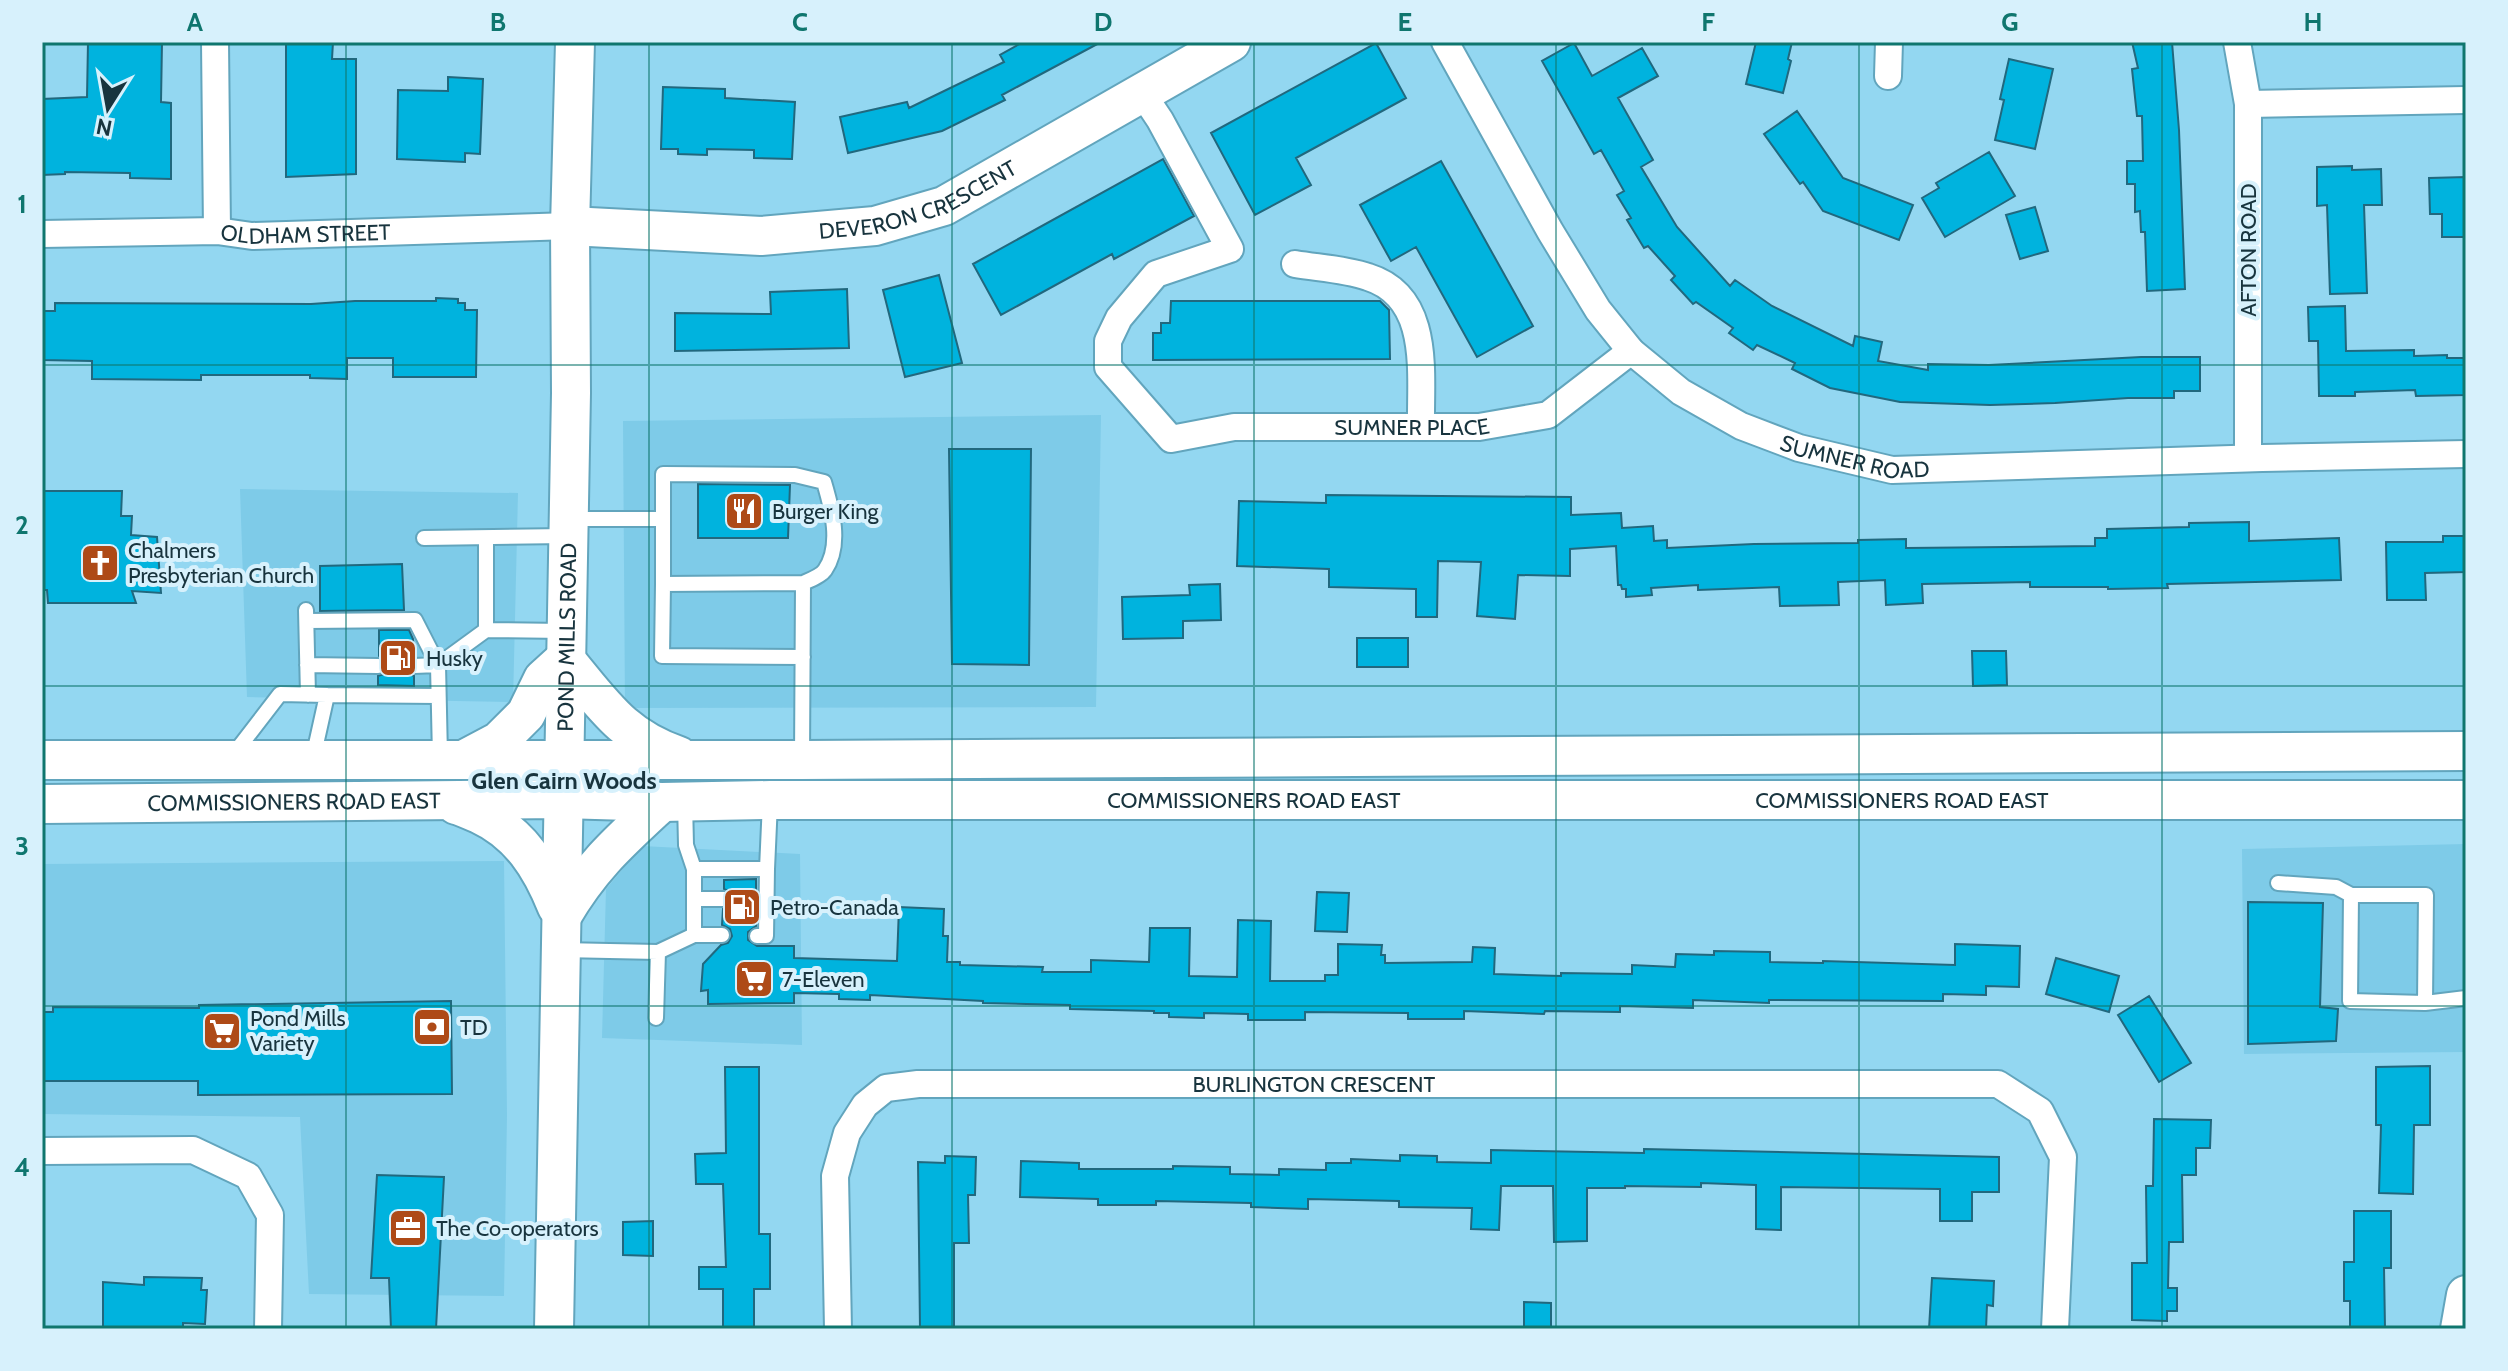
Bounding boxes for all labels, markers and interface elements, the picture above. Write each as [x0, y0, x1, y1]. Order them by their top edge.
text: A [187, 6, 204, 38]
text: B [490, 6, 506, 38]
text: C [792, 6, 808, 38]
text: D [1094, 6, 1112, 38]
text: E [1398, 6, 1412, 38]
text: F [1701, 6, 1715, 38]
text: G [2001, 6, 2019, 38]
text: H [2304, 6, 2322, 38]
north arrow [68, 68, 148, 148]
text: N [94, 112, 114, 142]
street label: DEVERON CRESCENT [818, 154, 1022, 245]
street label: AFTON ROAD [2235, 183, 2262, 317]
text: 1 [17, 188, 27, 220]
street label: OLDHAM STREET [219, 219, 391, 250]
street label: SUMNER PLACE [1334, 412, 1492, 441]
street label: SUMNER ROAD [1776, 429, 1930, 486]
restaurant icon: Burger King [723, 490, 765, 532]
place label: Burger King [772, 498, 879, 525]
text: 2 [15, 509, 29, 541]
place label: Chalmers Presbyterian Church [128, 537, 314, 589]
church icon: Chalmers Presbyterian Church [79, 542, 121, 584]
street label: POND MILLS ROAD [552, 542, 582, 732]
fuel station icon: Husky [377, 637, 419, 679]
place label: Husky [426, 645, 483, 672]
district label: Glen Cairn Woods [471, 766, 657, 795]
street label: COMMISSIONERS ROAD EAST [147, 787, 441, 817]
street label: COMMISSIONERS ROAD EAST [1107, 787, 1401, 814]
street label: COMMISSIONERS ROAD EAST [1755, 787, 2049, 814]
text: 3 [15, 830, 29, 862]
fuel station icon: Petro-Canada [721, 886, 763, 928]
place label: Petro-Canada [770, 894, 899, 921]
supermarket icon: 7-Eleven [733, 958, 775, 1000]
place label: 7-Eleven [782, 966, 865, 993]
place label: Pond Mills Variety [250, 1005, 346, 1057]
bank icon: TD [411, 1006, 453, 1048]
supermarket icon: Pond Mills Variety [201, 1010, 243, 1052]
place label: TD [460, 1014, 488, 1041]
street label: BURLINGTON CRESCENT [1192, 1071, 1435, 1098]
text: 4 [14, 1151, 30, 1183]
office icon: The Co-operators [387, 1207, 429, 1249]
place label: The Co-operators [436, 1215, 599, 1242]

